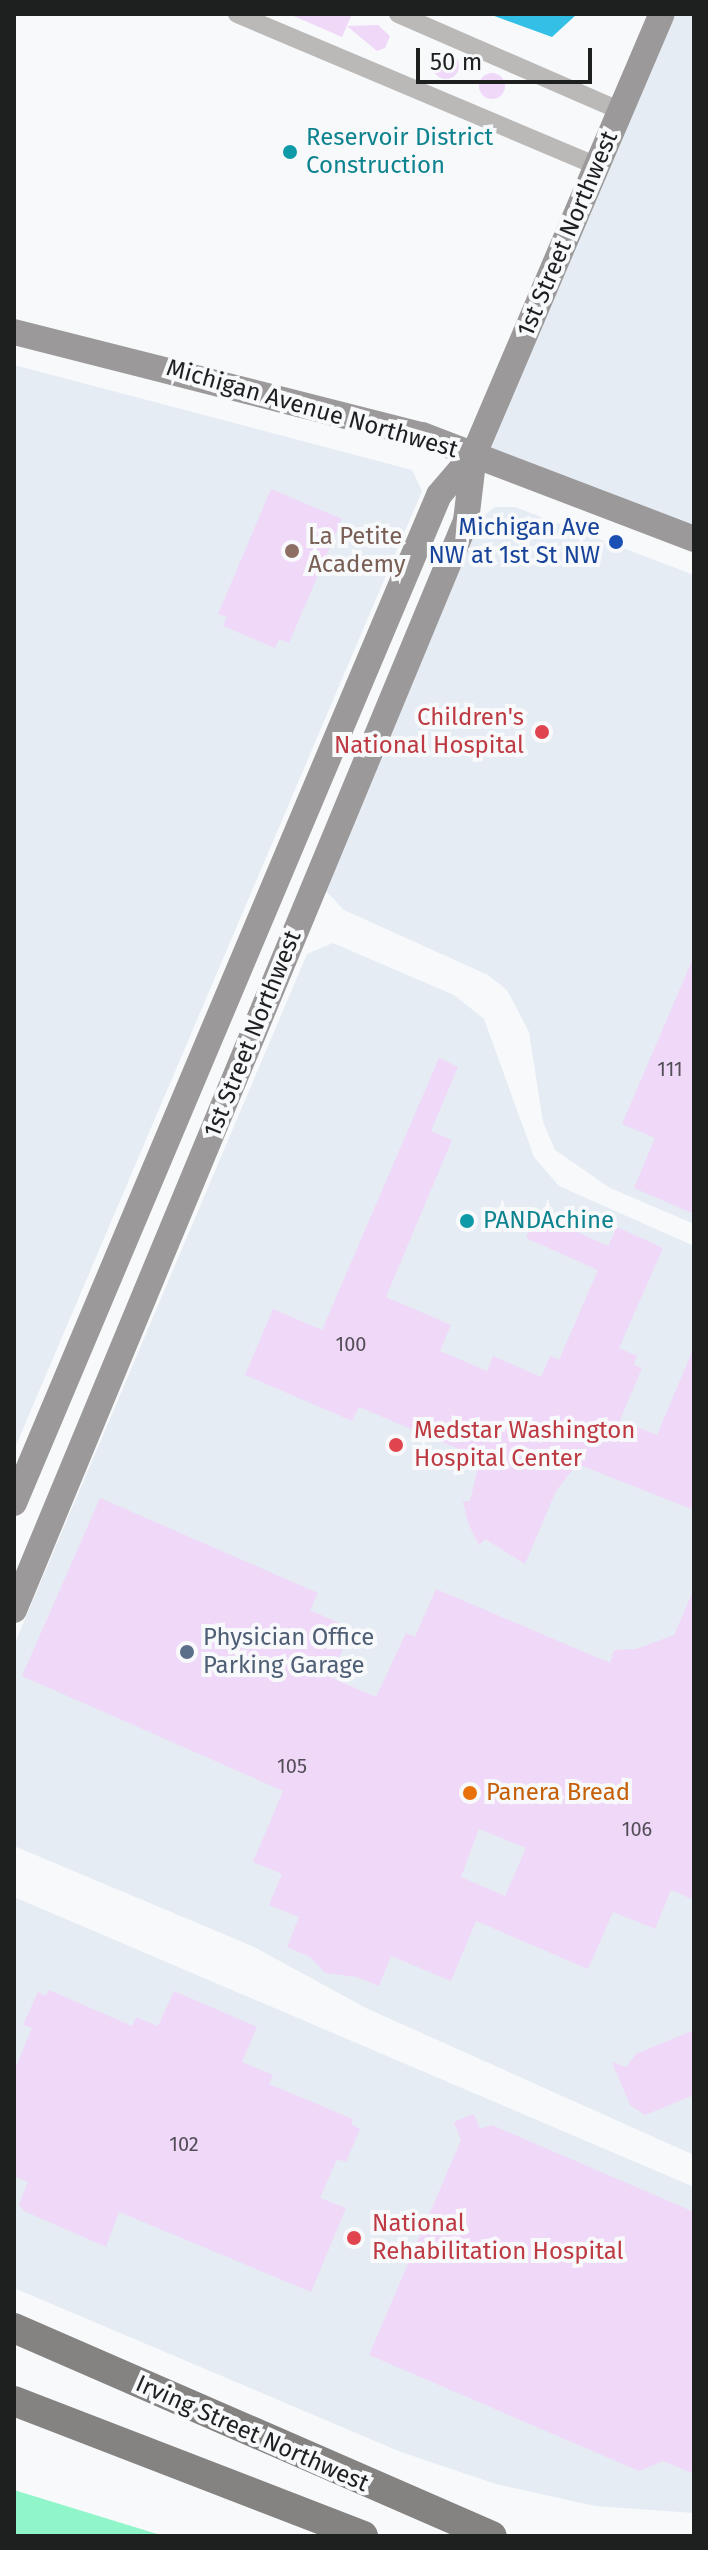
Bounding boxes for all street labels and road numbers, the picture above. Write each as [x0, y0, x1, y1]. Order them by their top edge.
street label: 1st Street Northwest [512, 127, 624, 341]
street label: Michigan Avenue Northwest [163, 354, 461, 464]
street label: 1st Street Northwest [198, 926, 308, 1142]
street label: Irving Street Northwest [131, 2370, 373, 2498]

